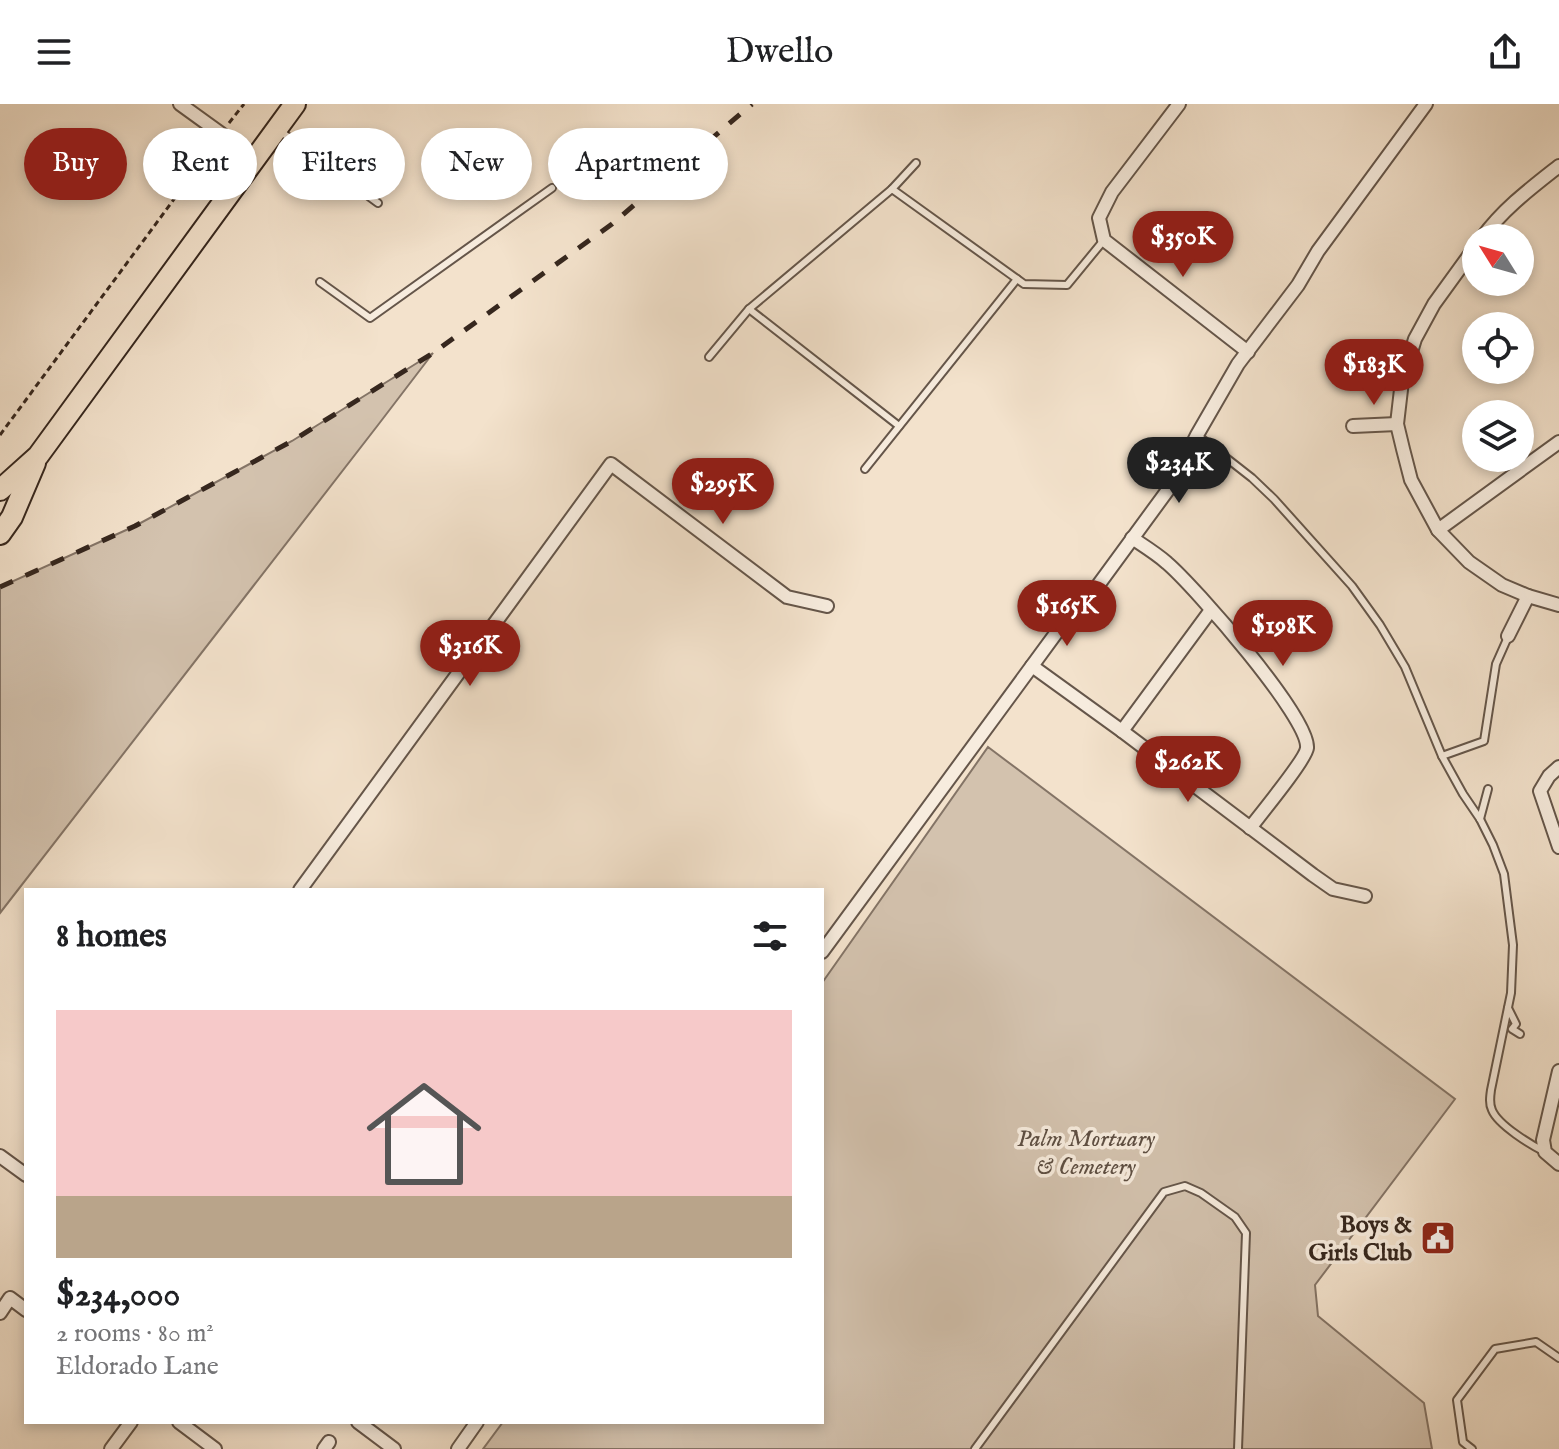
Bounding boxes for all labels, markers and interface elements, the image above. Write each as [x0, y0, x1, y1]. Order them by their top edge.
text: Dwello [726, 29, 833, 75]
icon: menu [32, 30, 76, 74]
icon: share [1483, 30, 1527, 74]
chip: Buy [24, 128, 127, 200]
chip: Rent [143, 128, 257, 200]
chip: Filters [273, 128, 405, 200]
chip: New [421, 128, 532, 200]
chip: Apartment [548, 128, 728, 200]
pin: $350K [1127, 211, 1239, 279]
text: $350K [1151, 220, 1216, 253]
north arrow [1462, 224, 1534, 296]
map controls [1462, 224, 1534, 472]
button: locate [1462, 312, 1534, 384]
pin: $183K [1318, 339, 1430, 407]
text: $183K [1343, 348, 1405, 381]
button: layers [1462, 400, 1534, 472]
pin: $234K [1123, 437, 1235, 505]
text: $234K [1145, 446, 1213, 479]
pin: $295K [667, 458, 779, 526]
text: $295K [690, 467, 756, 500]
pin: $165K [1011, 580, 1123, 648]
text: $165K [1035, 589, 1099, 622]
pin: $198K [1227, 600, 1339, 668]
text: $198K [1251, 609, 1315, 642]
pin: $316K [414, 620, 526, 688]
text: $316K [438, 629, 502, 662]
pin: $262K [1132, 736, 1244, 804]
text: $262K [1154, 745, 1222, 778]
icon: filters [748, 914, 792, 958]
text: 8 homes [56, 915, 167, 958]
icon: home [352, 1062, 496, 1206]
park label: Palm Mortuary & Cemetery [1017, 1124, 1156, 1183]
place label: Boys & Girls Club [1309, 1210, 1412, 1269]
public building icon: Boys & Girls Club [1419, 1219, 1457, 1257]
text: $234,000 [56, 1274, 180, 1317]
text: 2 rooms · 80 m² [56, 1317, 214, 1350]
text: Eldorado Lane [56, 1350, 219, 1383]

